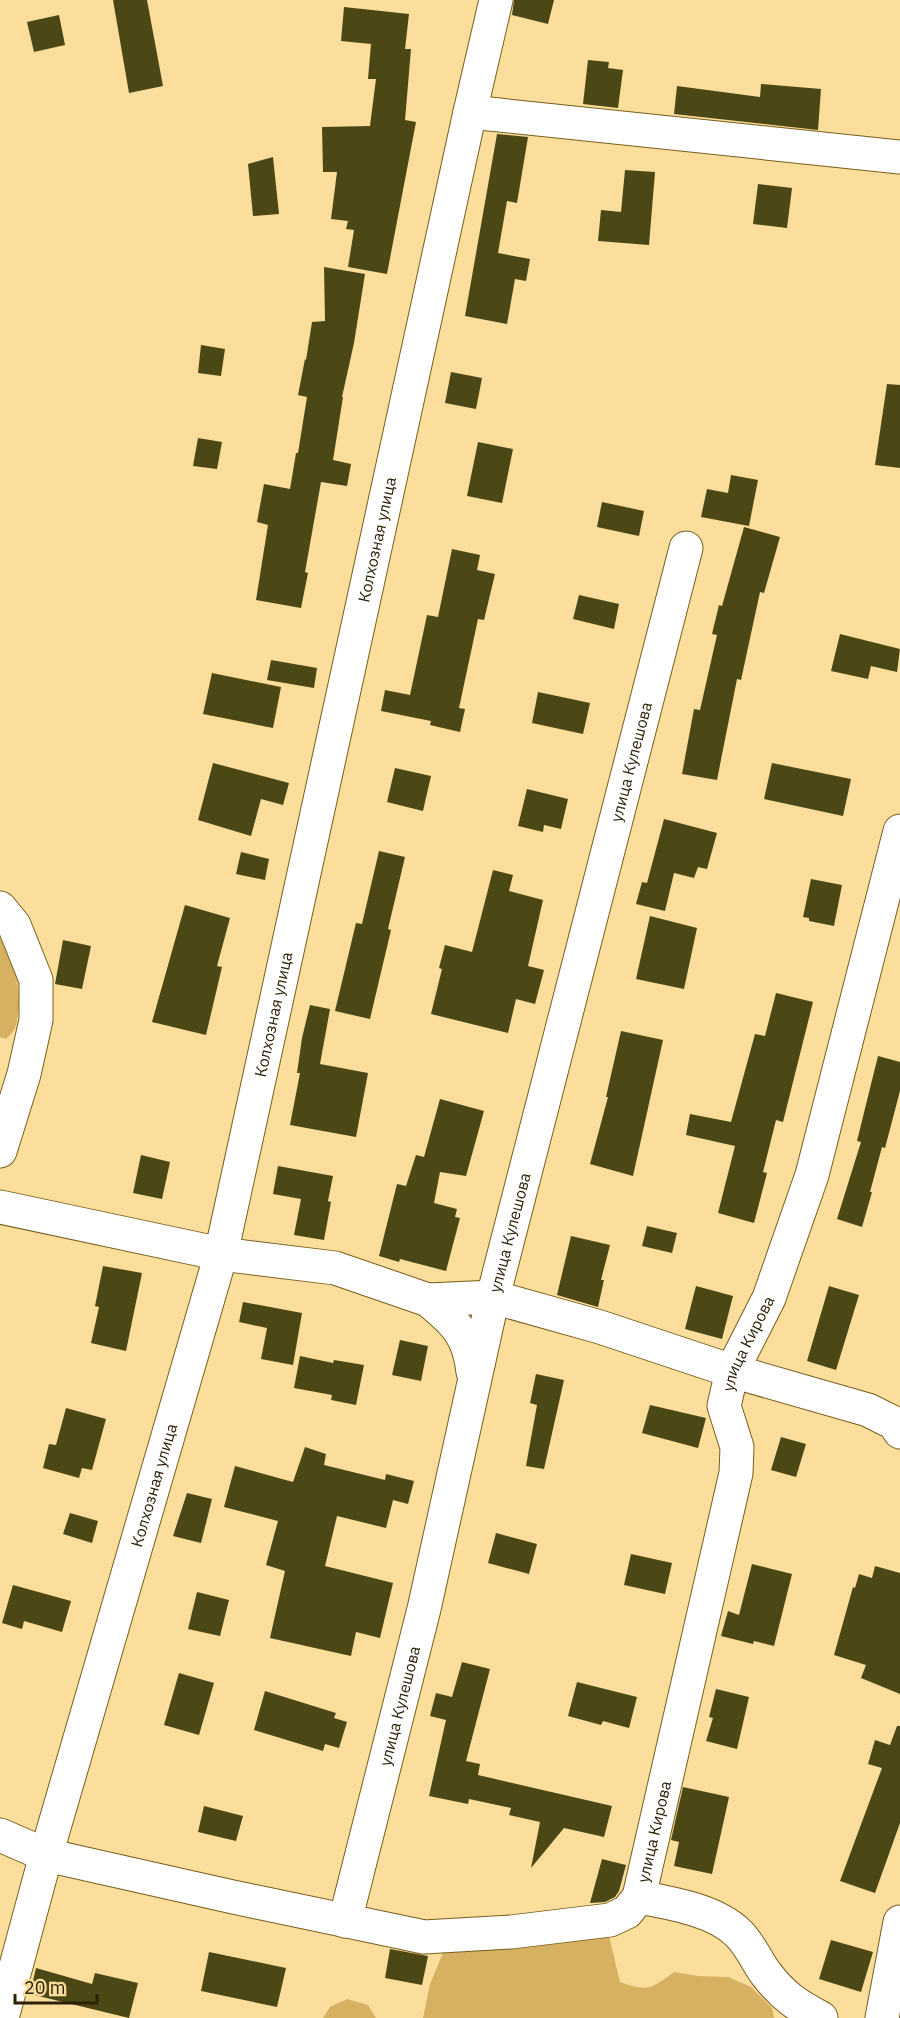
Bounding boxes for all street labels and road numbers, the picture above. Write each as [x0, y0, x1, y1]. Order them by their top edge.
street label: Колхозная улица [353, 475, 400, 604]
street label: улица Кулешова [606, 699, 656, 824]
street label: Колхозная улица [250, 949, 297, 1079]
street label: улица Кулешова [485, 1170, 535, 1295]
street label: улица Кирова [718, 1292, 779, 1393]
street label: Колхозная улица [126, 1421, 181, 1549]
street label: улица Кулешова [375, 1643, 424, 1768]
street label: улица Кирова [633, 1778, 675, 1884]

